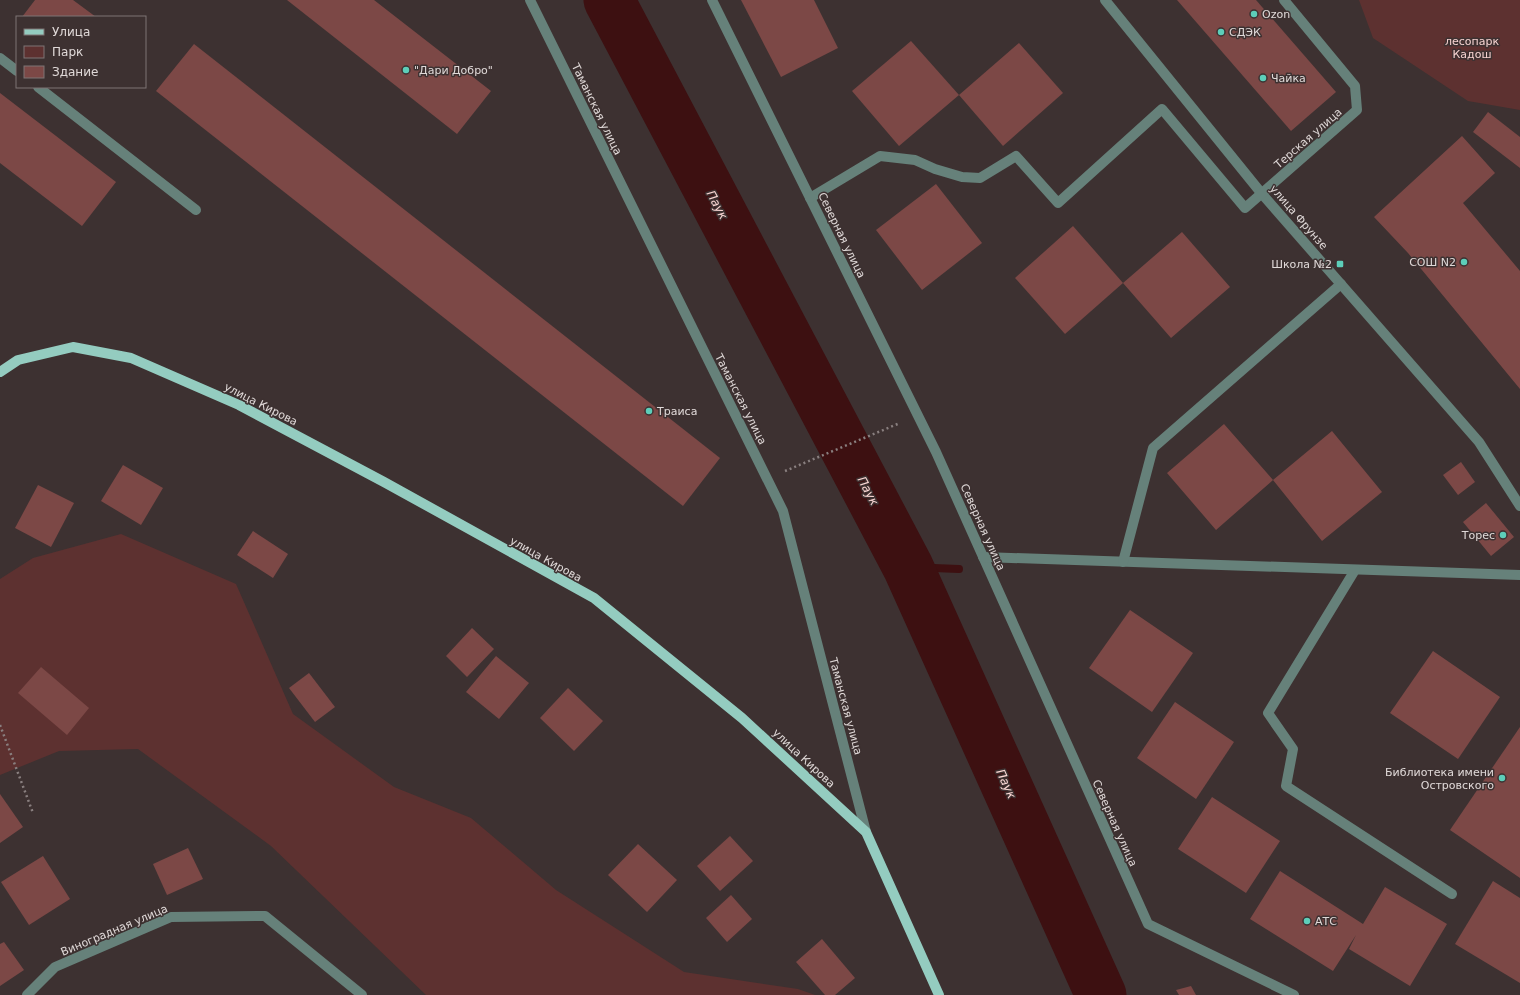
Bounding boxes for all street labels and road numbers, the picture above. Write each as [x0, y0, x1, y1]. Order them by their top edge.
street label: Таманская улица [568, 60, 624, 157]
street label: Терская улица [1271, 106, 1345, 172]
street label: улица Фрунзе [1267, 182, 1330, 252]
street label: Северная улица [815, 190, 868, 280]
street label: Таманская улица [712, 351, 769, 447]
street label: улица Кирова [222, 380, 300, 428]
street label: Северная улица [958, 482, 1008, 573]
street label: улица Кирова [507, 534, 584, 585]
street label: Таманская улица [826, 655, 865, 756]
street label: улица Кирова [770, 726, 837, 791]
street label: Северная улица [1090, 778, 1140, 869]
street label: Виноградная улица [59, 902, 170, 959]

